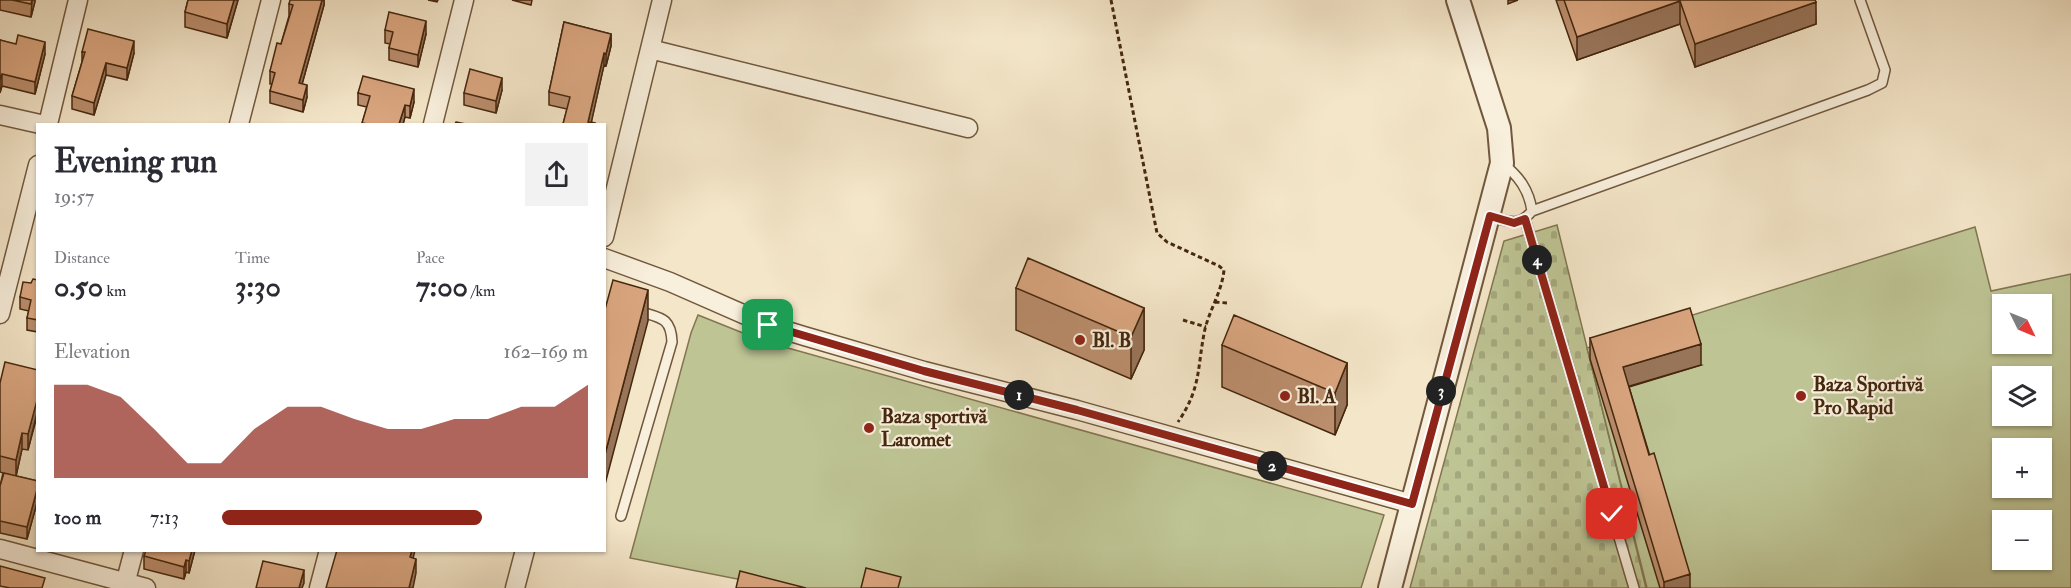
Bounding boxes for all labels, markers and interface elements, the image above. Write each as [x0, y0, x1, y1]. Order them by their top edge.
text: Evening run [54, 141, 217, 182]
button: share [525, 143, 588, 206]
text: 19:57 [54, 184, 94, 209]
pin: 4 [1522, 245, 1552, 275]
text: Distance [54, 248, 110, 268]
text: Time [235, 248, 270, 268]
text: Pace [416, 248, 445, 268]
text: 4 [1533, 250, 1541, 270]
text: 0.50 [54, 268, 103, 305]
text: 3:30 [235, 268, 281, 305]
text: 7:00 [416, 268, 468, 305]
text: km [103, 281, 126, 301]
text: /km [468, 281, 496, 301]
north arrow [1992, 294, 2052, 354]
map controls [1992, 294, 2052, 570]
pin [742, 299, 793, 350]
icon: arrive [751, 308, 784, 341]
place label: Bl. B [1092, 328, 1131, 353]
marker: Bl. B [1073, 333, 1087, 347]
text: Elevation [54, 339, 130, 364]
text: 162–169 m [504, 339, 588, 364]
button: layers [1992, 366, 2052, 426]
place label: Baza Sportivă Pro Rapid [1813, 372, 1924, 421]
pin: 3 [1426, 376, 1456, 406]
pin: 1 [1004, 380, 1034, 410]
text: 3 [1438, 381, 1444, 401]
place label: Bl. A [1297, 384, 1336, 409]
text: 1 [1016, 385, 1022, 405]
marker: Bl. A [1278, 389, 1292, 403]
marker: Baza Sportivă Pro Rapid [1794, 389, 1808, 403]
place label: Baza sportivă Laromet [881, 404, 988, 452]
marker: Baza sportivă Laromet [862, 421, 876, 435]
button: + [1992, 438, 2052, 498]
pin: 2 [1257, 451, 1287, 481]
text: 2 [1268, 456, 1276, 476]
pin [1586, 488, 1637, 539]
icon: check [1595, 497, 1628, 530]
text: 100 m [54, 505, 101, 530]
text: 7:13 [150, 505, 179, 530]
button: − [1992, 510, 2052, 570]

